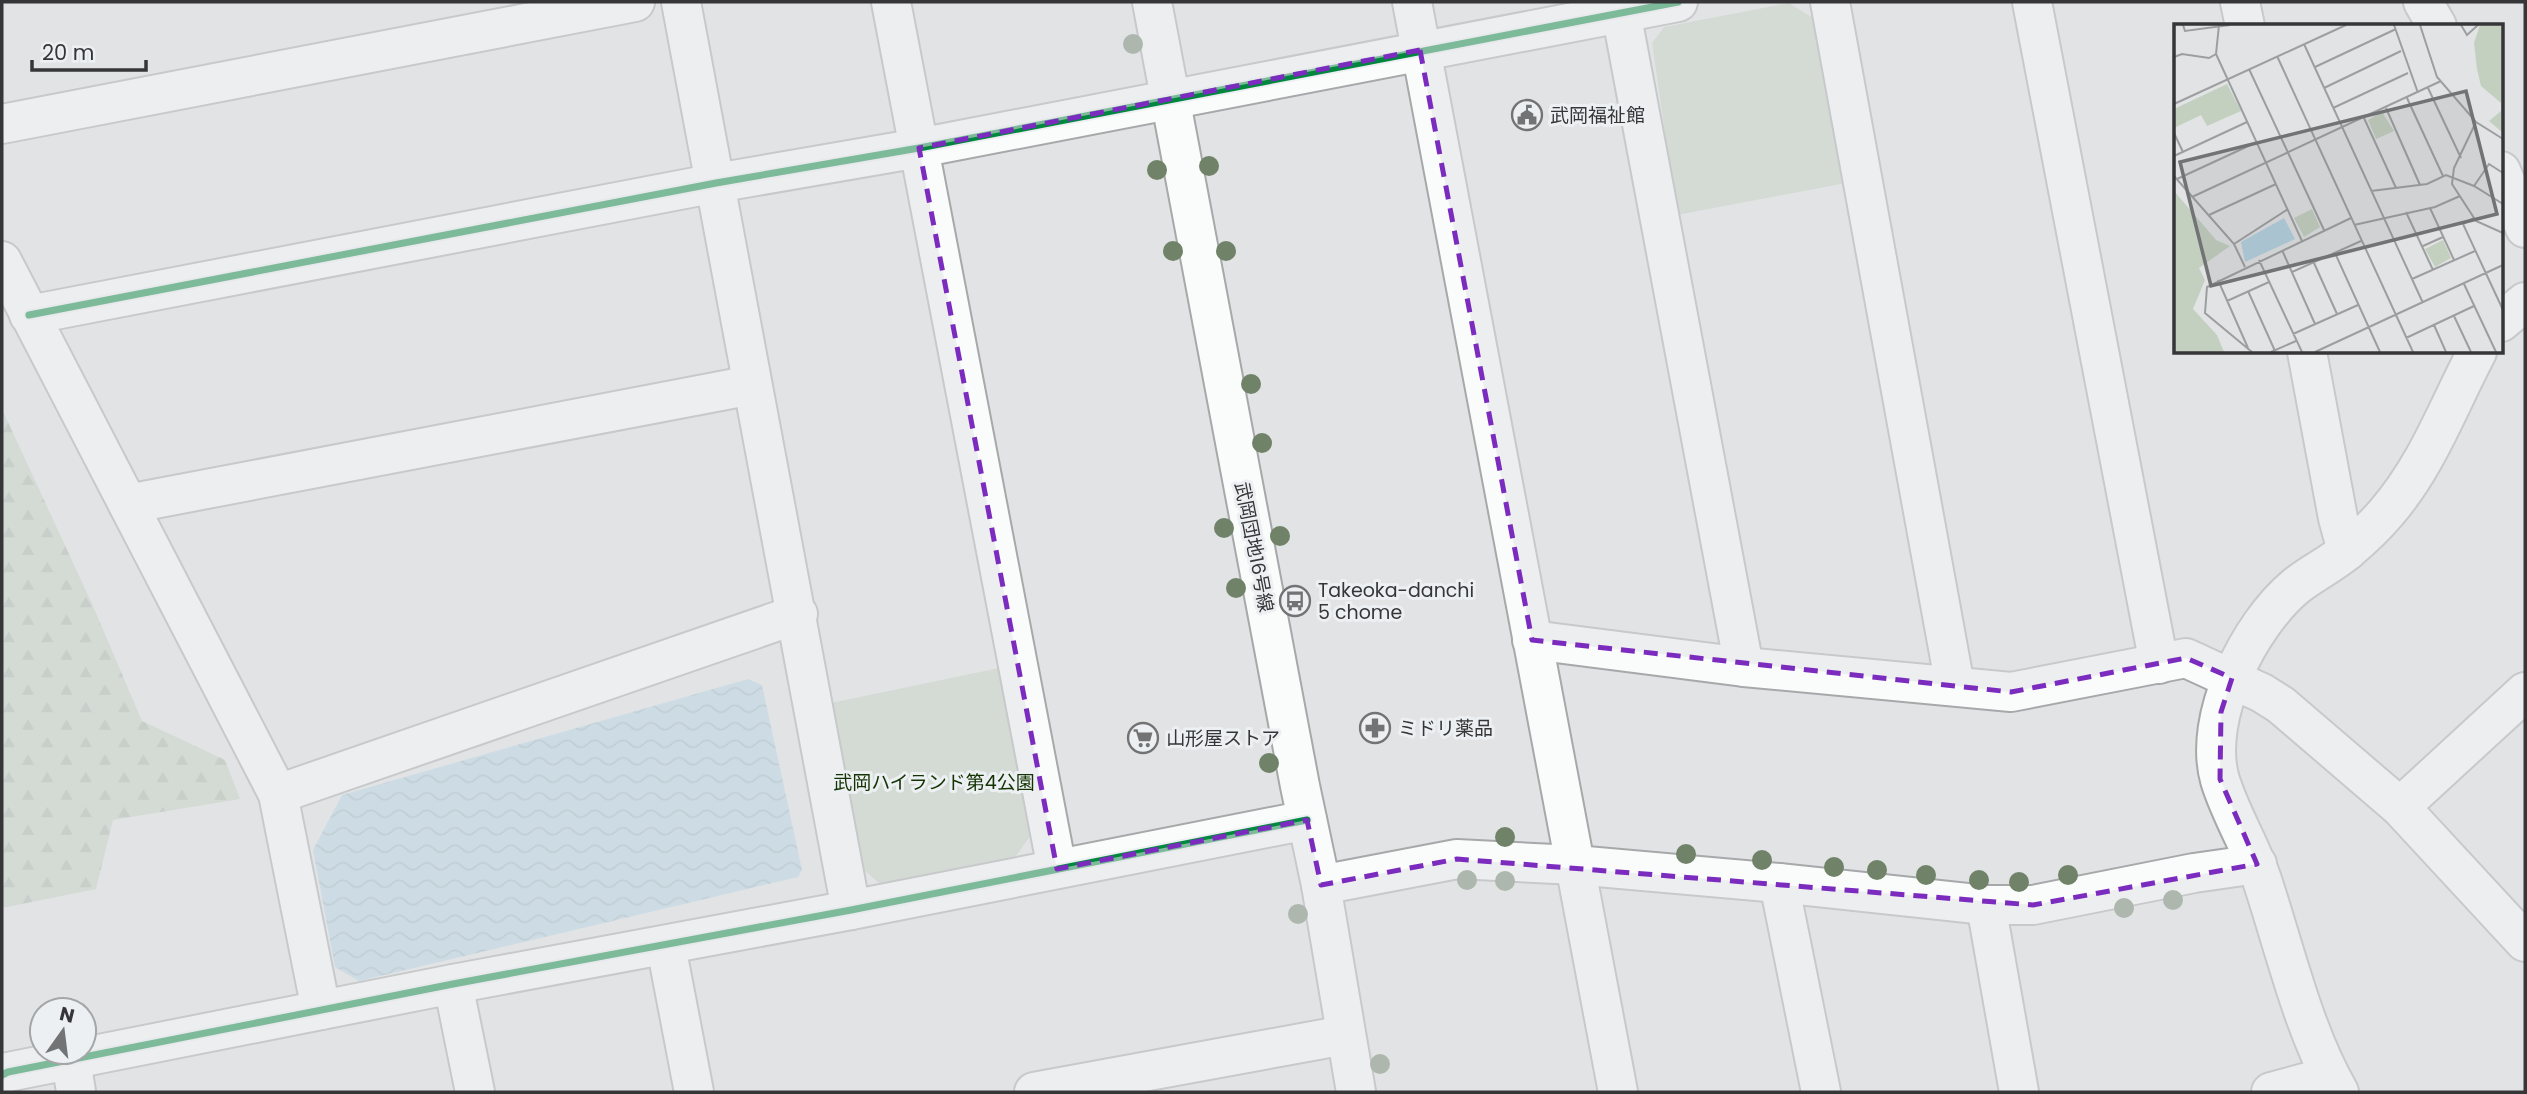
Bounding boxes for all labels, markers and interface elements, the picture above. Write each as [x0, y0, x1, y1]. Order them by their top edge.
inset map [2174, 24, 2502, 354]
scale bar [32, 28, 145, 72]
text: 20 m [42, 38, 95, 67]
public building icon: 武岡福祉館 [1510, 98, 1544, 132]
place label: 武岡福祉館 [1550, 102, 1645, 129]
street label: 武岡団地16号線 [1228, 480, 1280, 614]
place label: Takeoka-danchi 5 chome [1318, 577, 1474, 626]
bus stop icon: Takeoka-danchi 5 chome [1278, 584, 1312, 618]
pharmacy icon: ミドリ薬品 [1358, 711, 1392, 745]
place label: ミドリ薬品 [1398, 715, 1493, 742]
supermarket icon: 山形屋ストア [1126, 721, 1160, 755]
place label: 山形屋ストア [1166, 725, 1280, 752]
park label: 武岡ハイランド第4公園 [833, 769, 1035, 796]
north arrow [28, 996, 98, 1066]
text: N [57, 1000, 77, 1030]

